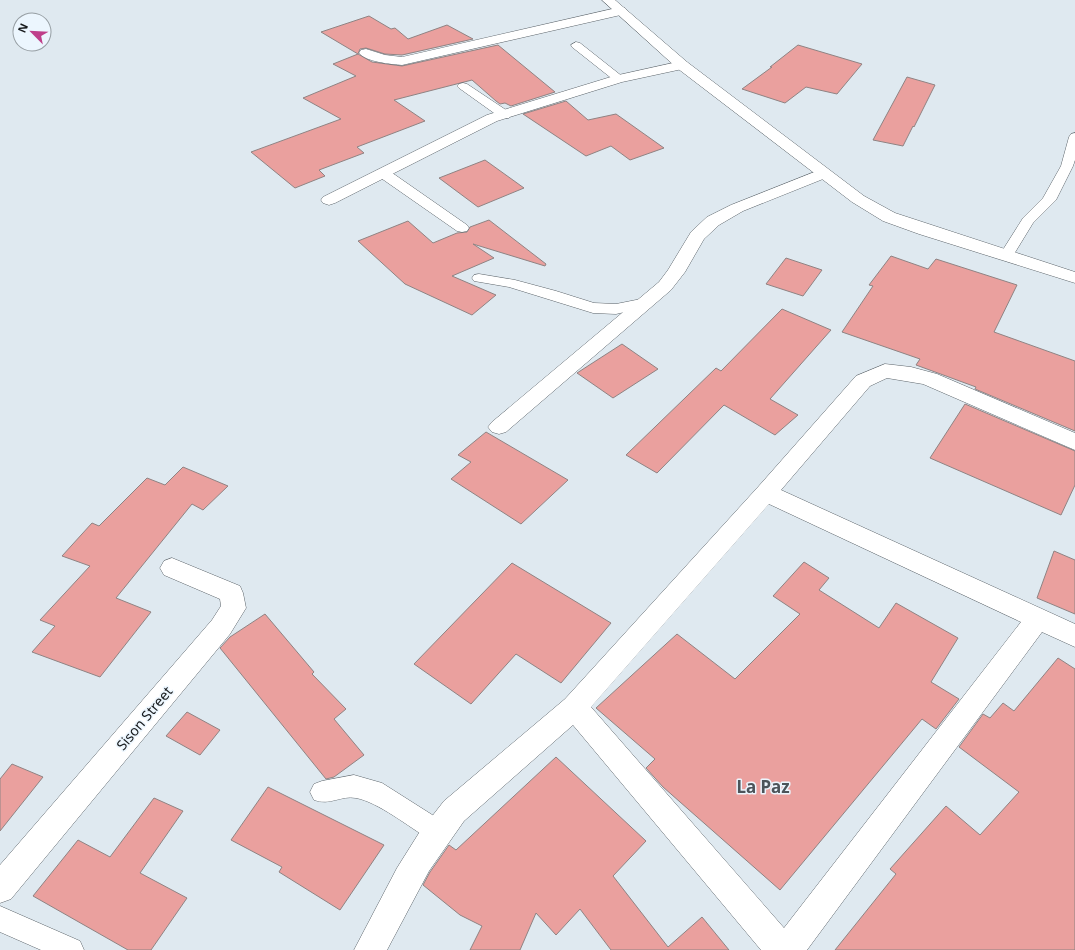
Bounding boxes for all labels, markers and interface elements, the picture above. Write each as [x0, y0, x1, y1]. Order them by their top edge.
north arrow [12, 12, 52, 52]
text: N [14, 21, 31, 35]
street label: Sison Street [112, 682, 176, 754]
district label: La Paz [736, 775, 790, 798]

